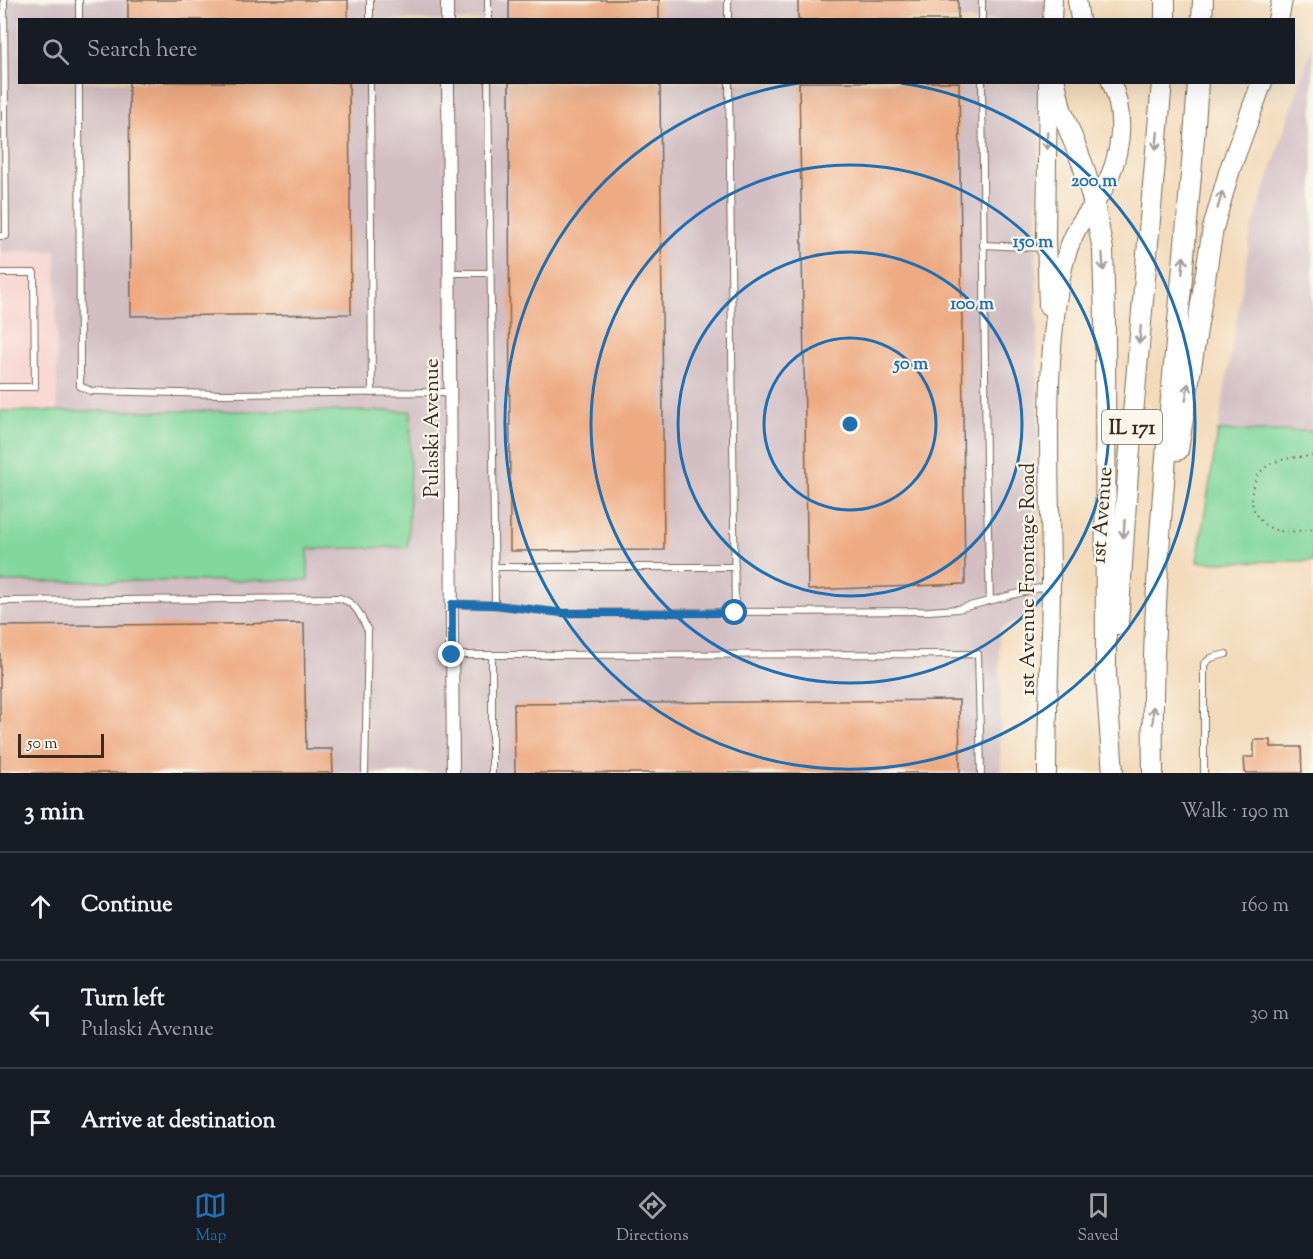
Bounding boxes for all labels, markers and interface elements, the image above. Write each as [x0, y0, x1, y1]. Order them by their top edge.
search box [18, 18, 1295, 84]
icon: search [39, 35, 72, 68]
text: Search here [87, 35, 197, 67]
one-way arrow [1041, 130, 1053, 150]
one-way arrow [1152, 130, 1163, 150]
text: 200 m [1071, 169, 1117, 195]
one-way arrow [1215, 191, 1227, 210]
text: 150 m [1013, 230, 1053, 256]
one-way arrow [1098, 252, 1109, 271]
one-way arrow [1178, 255, 1189, 275]
text: 100 m [950, 292, 994, 318]
one-way arrow [1134, 325, 1145, 345]
text: 50 m [892, 352, 928, 378]
street label: Pulaski Avenue [418, 358, 448, 498]
one-way arrow [1181, 383, 1192, 403]
road number: IL 171 [1102, 410, 1162, 444]
centre of rings [840, 414, 860, 434]
street label: 1st Avenue Frontage Road [1014, 462, 1044, 695]
street label: 1st Avenue [1085, 466, 1121, 565]
one-way arrow [1118, 519, 1129, 539]
route start [721, 599, 747, 625]
route end [438, 641, 464, 667]
one-way arrow [1147, 705, 1159, 725]
scale bar [18, 731, 104, 758]
text: 50 m [27, 733, 58, 756]
text: 3 min [24, 794, 84, 831]
text: Walk · 190 m [1181, 798, 1289, 827]
icon: ahead [24, 890, 57, 923]
text: Continue [81, 890, 172, 922]
text: 160 m [1241, 892, 1289, 921]
text: Turn left [81, 984, 164, 1016]
icon: left [24, 998, 57, 1031]
text: 30 m [1250, 1000, 1289, 1029]
text: Pulaski Avenue [81, 1016, 214, 1045]
icon: arrive [24, 1106, 57, 1139]
text: Arrive at destination [81, 1106, 276, 1138]
tab: Map [194, 1189, 227, 1248]
tab: Directions [616, 1189, 689, 1248]
tab: Saved [1077, 1189, 1119, 1248]

